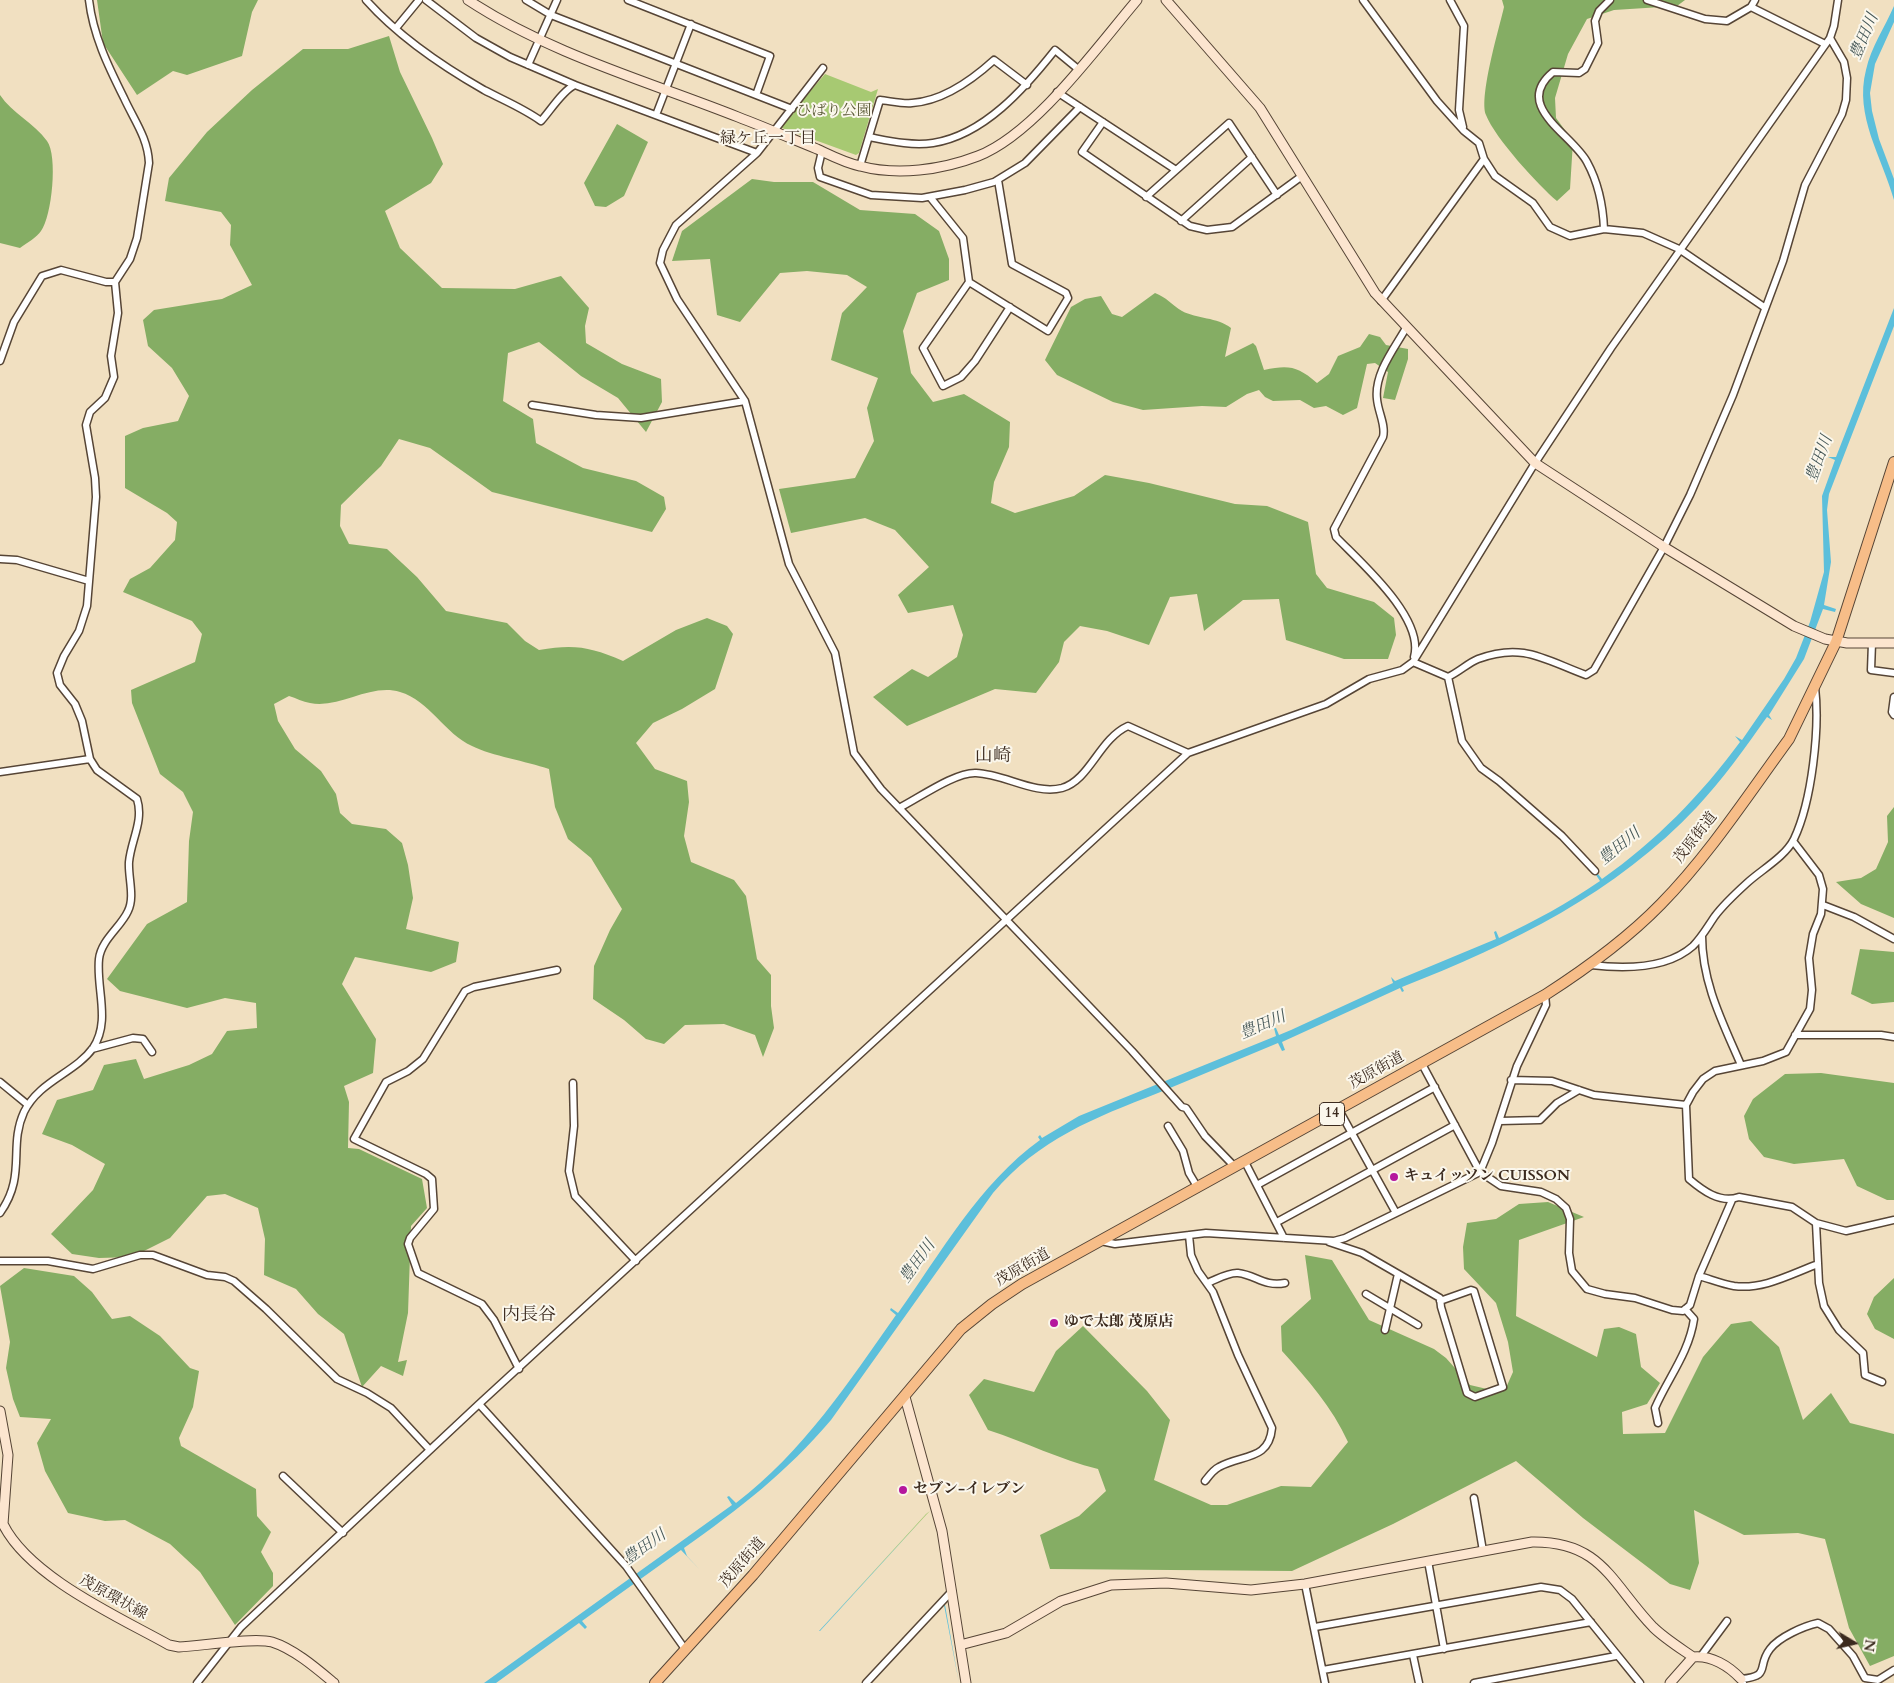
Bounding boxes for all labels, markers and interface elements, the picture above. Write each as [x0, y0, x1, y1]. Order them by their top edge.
water label: 豊田川 [1847, 11, 1883, 63]
park label: ひばり公園 [797, 103, 871, 121]
district label: 緑ケ丘一丁目 [720, 129, 816, 149]
water label: 豊田川 [1803, 433, 1837, 485]
district label: 山崎 [975, 746, 1011, 768]
street label: 茂原街道 [1670, 809, 1722, 867]
water label: 豊田川 [1595, 824, 1645, 870]
water label: 豊田川 [1237, 1008, 1289, 1044]
street label: 茂原街道 [1346, 1049, 1408, 1093]
road number: 14 [1320, 1102, 1344, 1126]
place label: キュイッソン CUISSON [1404, 1168, 1570, 1186]
marker: キュイッソン CUISSON [1388, 1171, 1400, 1183]
water label: 豊田川 [896, 1237, 940, 1287]
street label: 茂原街道 [993, 1245, 1053, 1291]
district label: 内長谷 [502, 1305, 556, 1327]
place label: ゆで太郎 茂原店 [1064, 1314, 1173, 1332]
marker: ゆで太郎 茂原店 [1048, 1317, 1060, 1329]
place label: セブン-イレブン [913, 1481, 1025, 1499]
marker: セブン-イレブン [897, 1484, 909, 1496]
water label: 豊田川 [620, 1526, 670, 1570]
street label: 茂原街道 [717, 1534, 769, 1592]
street label: 茂原環状線 [76, 1572, 150, 1624]
north arrow [1829, 1618, 1879, 1668]
text: N [1859, 1638, 1880, 1653]

